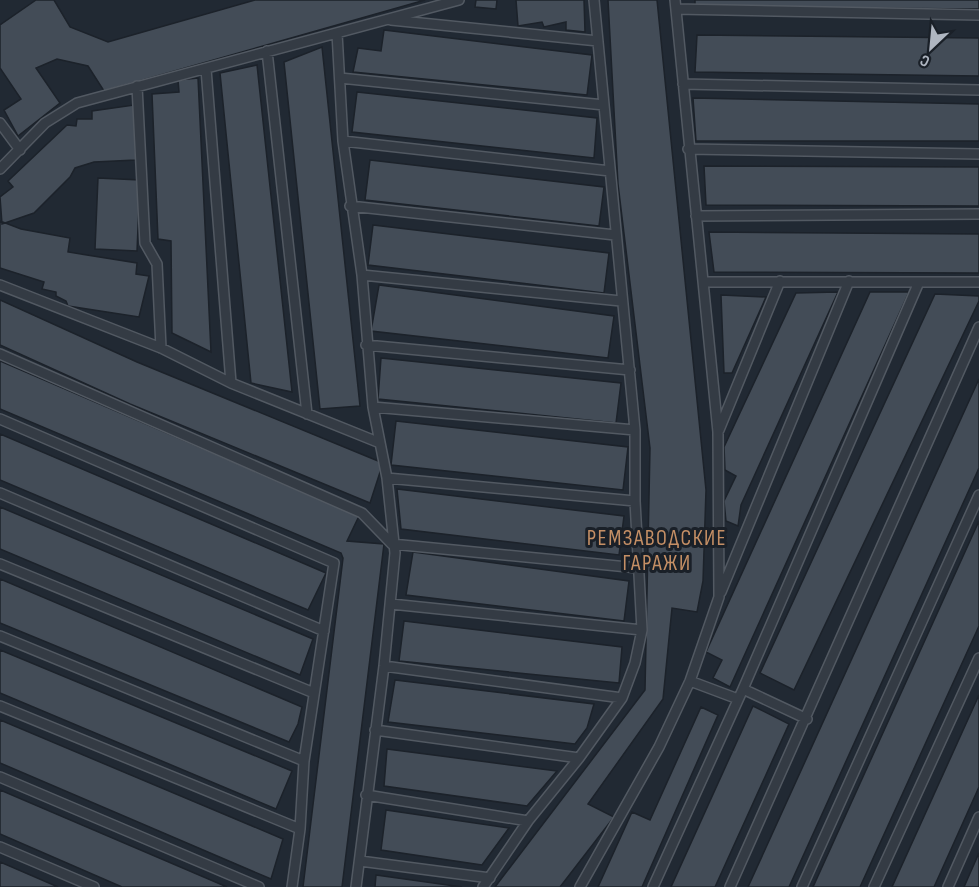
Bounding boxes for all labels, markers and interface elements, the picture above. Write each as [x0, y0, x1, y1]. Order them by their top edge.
north arrow [901, 18, 961, 78]
text: С [917, 50, 933, 70]
district label: РЕМЗАВОДСКИЕ ГАРАЖИ [587, 525, 727, 577]

